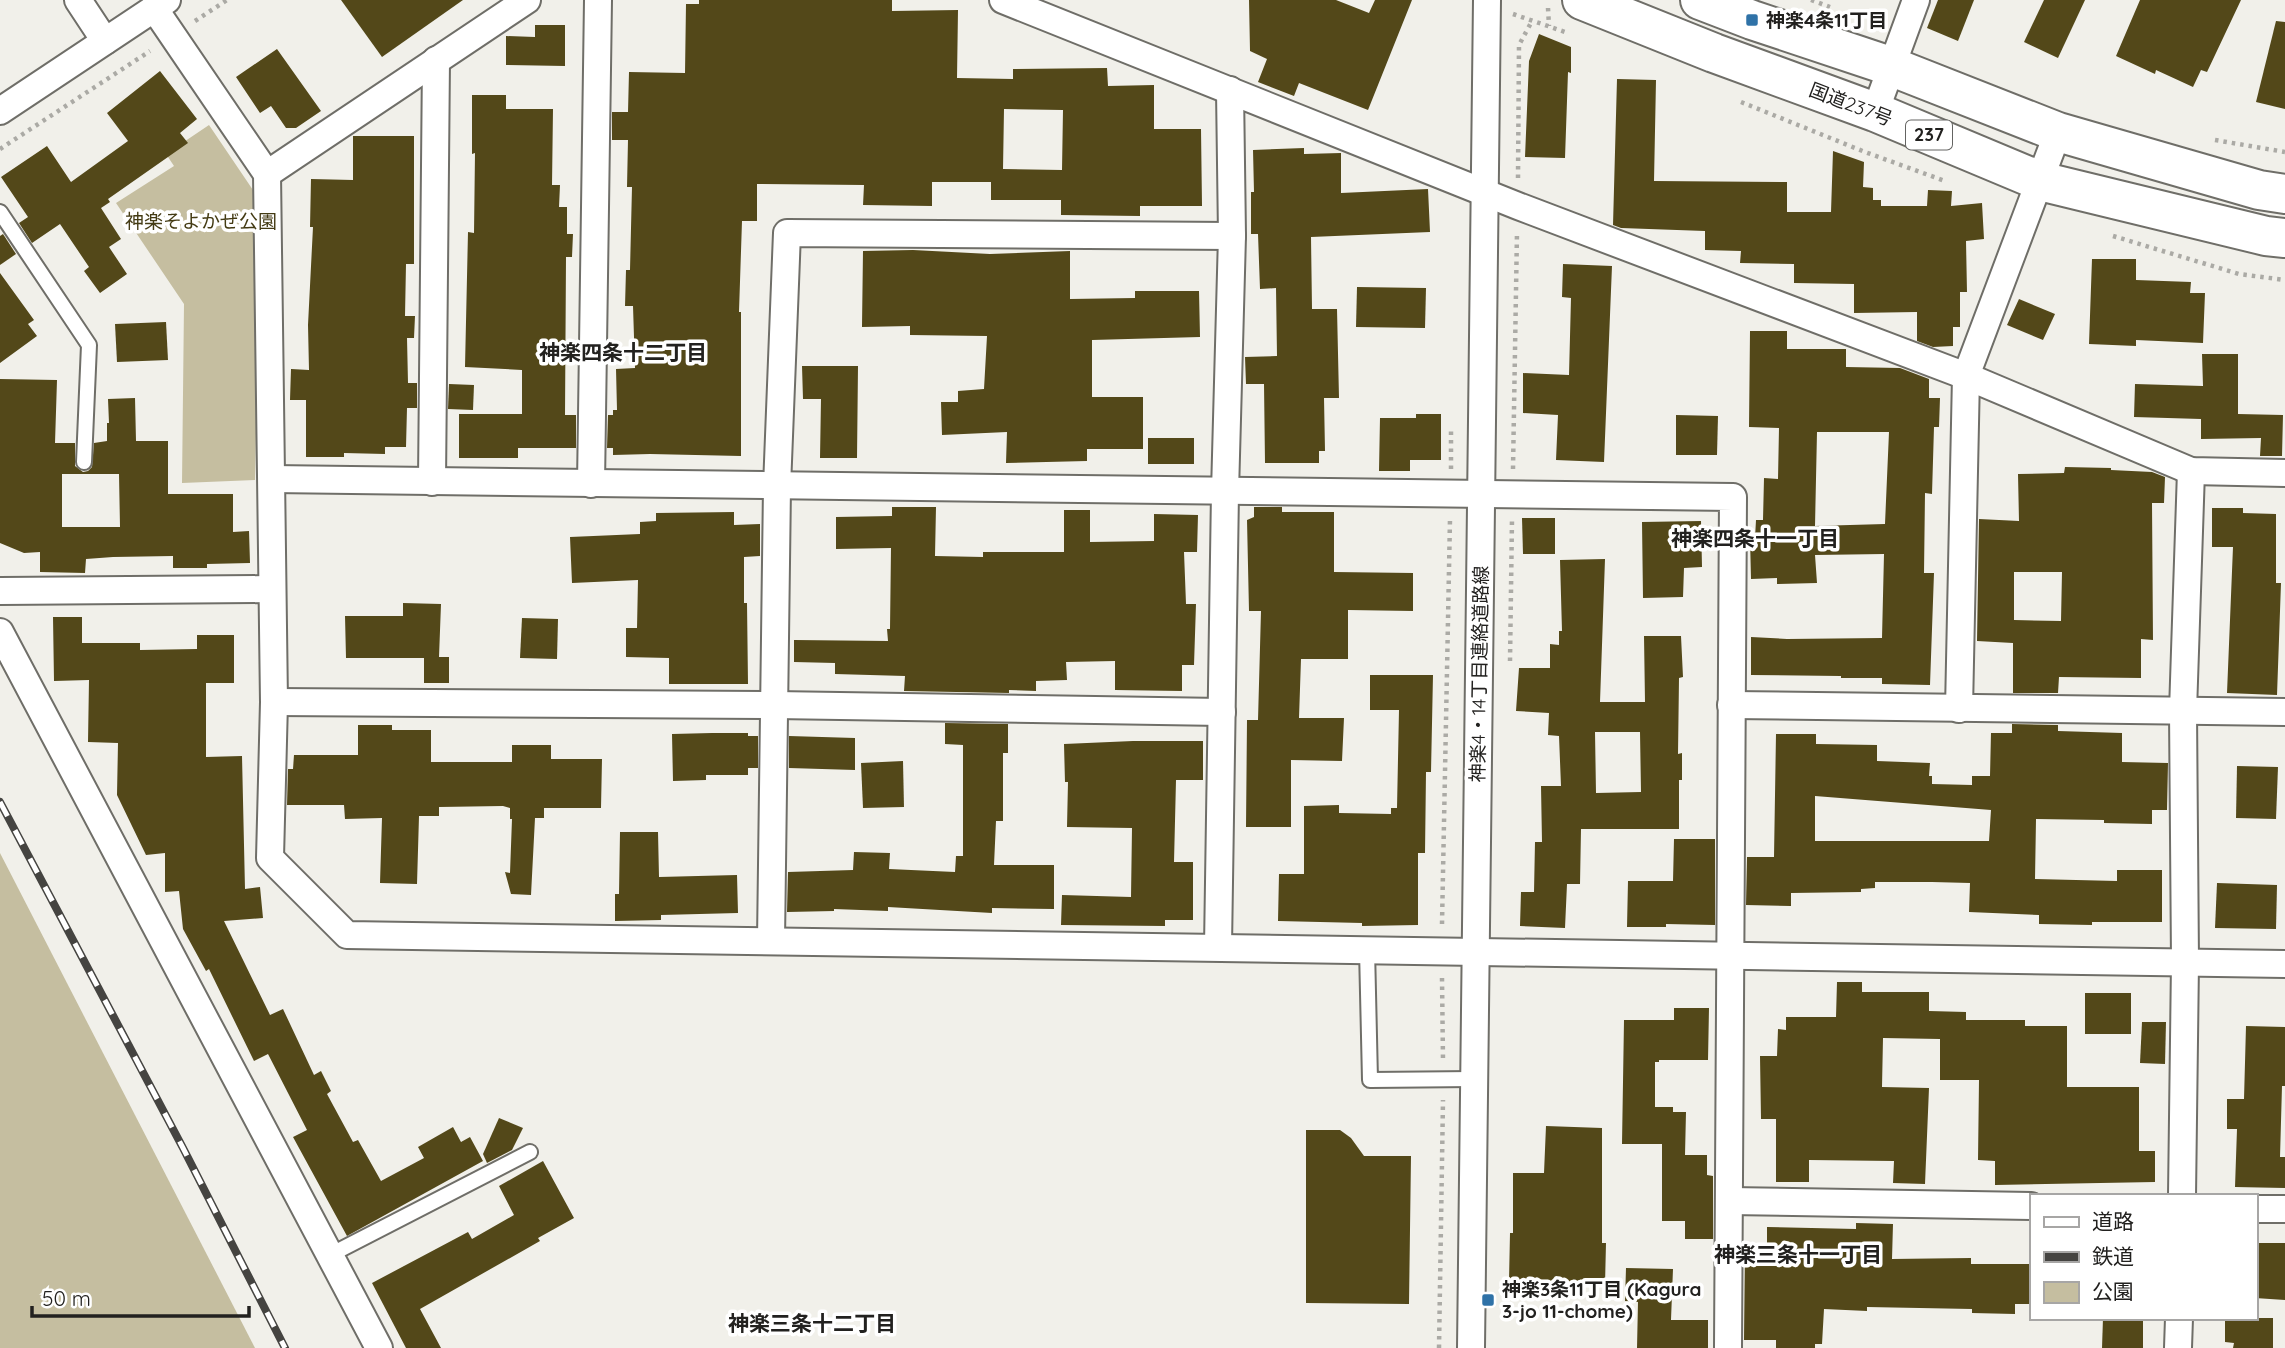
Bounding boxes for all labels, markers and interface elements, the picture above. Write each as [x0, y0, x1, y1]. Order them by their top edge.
place label: 神楽4条11丁目 [1766, 8, 1887, 32]
marker: 神楽4条11丁目 [1744, 12, 1760, 28]
street label: 国道237号 [1806, 77, 1896, 131]
road number: 237 [1906, 120, 1952, 150]
park label: 神楽そよかぜ公園 [125, 209, 277, 233]
district label: 神楽四条十二丁目 [539, 339, 707, 365]
district label: 神楽四条十一丁目 [1671, 525, 1839, 551]
street label: 神楽4・14丁目連絡道路線 [1465, 565, 1493, 783]
legend [2030, 1194, 2257, 1320]
text: 道路 [2092, 1208, 2134, 1234]
district label: 神楽三条十一丁目 [1714, 1241, 1882, 1267]
text: 鉄道 [2092, 1243, 2134, 1269]
scale bar [32, 1274, 248, 1318]
place label: 神楽3条11丁目 (Kagura 3-jo 11-chome) [1502, 1277, 1702, 1323]
text: 公園 [2092, 1278, 2134, 1304]
text: 50 m [42, 1285, 91, 1311]
marker: 神楽3条11丁目 (Kagura 3-jo 11-chome) [1480, 1292, 1496, 1308]
district label: 神楽三条十二丁目 [728, 1310, 896, 1336]

